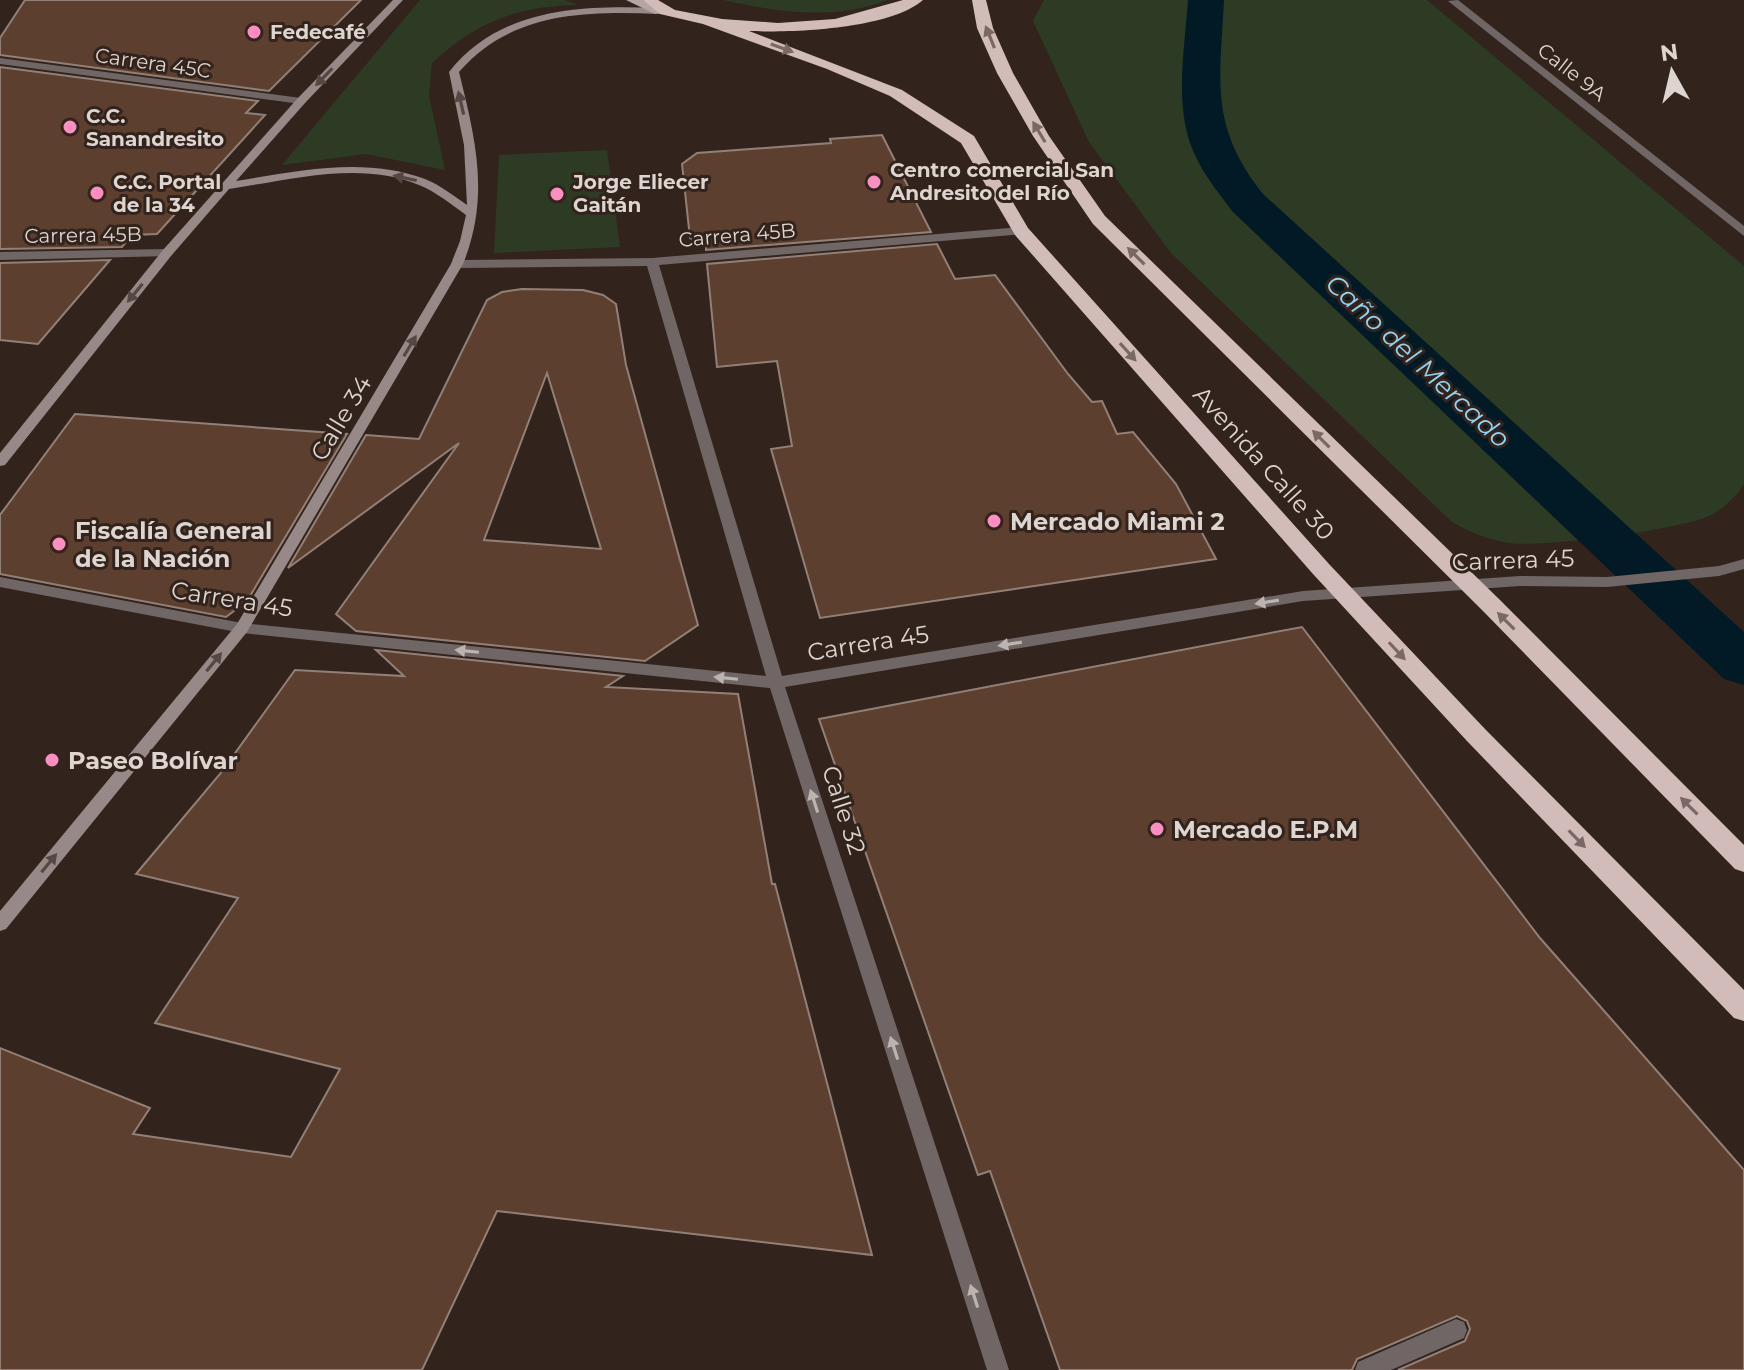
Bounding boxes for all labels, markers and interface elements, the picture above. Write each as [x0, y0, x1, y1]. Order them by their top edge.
place label: Fedecafé [270, 20, 366, 44]
marker: Fedecafé [245, 23, 263, 41]
one-way arrow [983, 25, 996, 49]
north arrow [1632, 32, 1712, 112]
street label: Calle 9A [1533, 38, 1612, 107]
text: N [1659, 38, 1680, 67]
one-way arrow [770, 42, 794, 54]
street label: Carrera 45C [94, 43, 212, 83]
one-way arrow [316, 67, 334, 86]
one-way arrow [455, 90, 467, 115]
place label: C.C. Sanandresito [86, 104, 224, 151]
marker: C.C. Sanandresito [61, 118, 79, 136]
one-way arrow [1033, 121, 1047, 143]
place label: Centro comercial San Andresito del Río [889, 158, 1114, 205]
place label: C.C. Portal de la 34 [113, 170, 221, 217]
place label: Jorge Eliecer Gaitán [572, 170, 709, 217]
one-way arrow [392, 171, 417, 184]
marker: Centro comercial San Andresito del Río [865, 173, 883, 191]
marker: C.C. Portal de la 34 [88, 184, 106, 202]
marker: Jorge Eliecer Gaitán [548, 185, 566, 203]
street label: Carrera 45B [677, 218, 797, 252]
street label: Carrera 45B [24, 222, 142, 248]
one-way arrow [1127, 248, 1146, 266]
water label: Caño del Mercado [1319, 267, 1517, 455]
one-way arrow [127, 283, 143, 303]
one-way arrow [403, 335, 417, 357]
one-way arrow [1119, 343, 1137, 362]
street label: Calle 34 [304, 370, 378, 466]
street label: Avenida Calle 30 [1187, 380, 1341, 546]
one-way arrow [1312, 430, 1331, 449]
place label: Mercado Miami 2 [1010, 507, 1225, 536]
marker: Mercado Miami 2 [985, 512, 1003, 530]
place label: Fiscalía General de la Nación [75, 516, 272, 573]
marker: Fiscalía General de la Nación [50, 535, 68, 553]
street label: Carrera 45 [1451, 543, 1575, 577]
street label: Carrera 45 [169, 575, 295, 623]
one-way arrow [1254, 596, 1279, 609]
one-way arrow [1498, 612, 1516, 631]
street label: Carrera 45 [805, 619, 931, 667]
one-way arrow [997, 639, 1022, 651]
one-way arrow [1388, 641, 1406, 660]
one-way arrow [454, 644, 479, 657]
one-way arrow [205, 652, 222, 672]
one-way arrow [713, 671, 738, 684]
place label: Paseo Bolívar [68, 746, 238, 775]
marker: Paseo Bolívar [43, 751, 61, 769]
street label: Calle 32 [816, 762, 872, 858]
one-way arrow [807, 789, 820, 813]
one-way arrow [1680, 797, 1699, 816]
place label: Mercado E.P.M [1173, 815, 1358, 844]
marker: Mercado E.P.M [1148, 820, 1166, 838]
one-way arrow [1567, 829, 1585, 848]
one-way arrow [40, 853, 57, 873]
one-way arrow [887, 1036, 900, 1060]
one-way arrow [967, 1283, 980, 1307]

